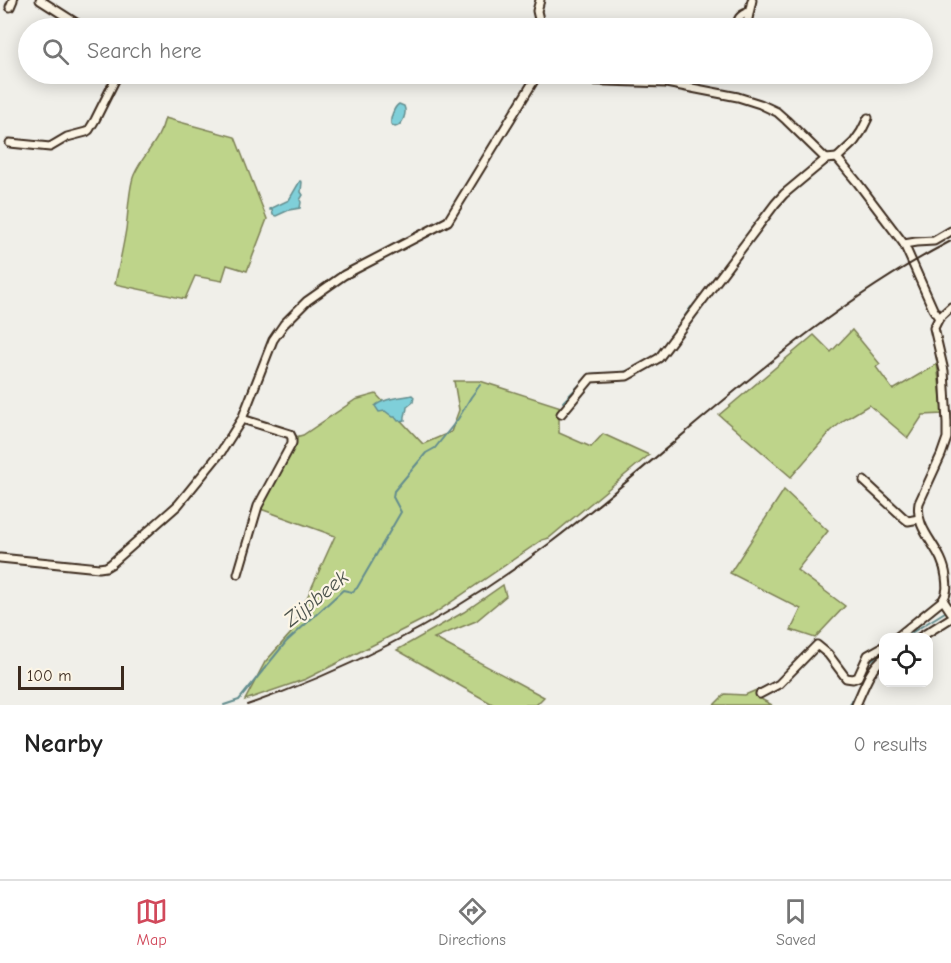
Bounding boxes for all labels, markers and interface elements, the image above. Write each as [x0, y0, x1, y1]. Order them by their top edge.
search box [18, 18, 933, 84]
icon: search [39, 35, 72, 68]
text: Search here [87, 38, 202, 64]
water label: Zijpbeek [278, 564, 354, 632]
map controls [879, 633, 933, 687]
button: locate [879, 633, 933, 687]
scale bar [18, 663, 124, 690]
text: 100 m [27, 667, 71, 685]
text: Nearby [24, 729, 103, 759]
text: 0 results [854, 733, 927, 756]
tab: Map [135, 895, 168, 949]
tab: Directions [438, 895, 506, 949]
tab: Saved [776, 895, 816, 949]

